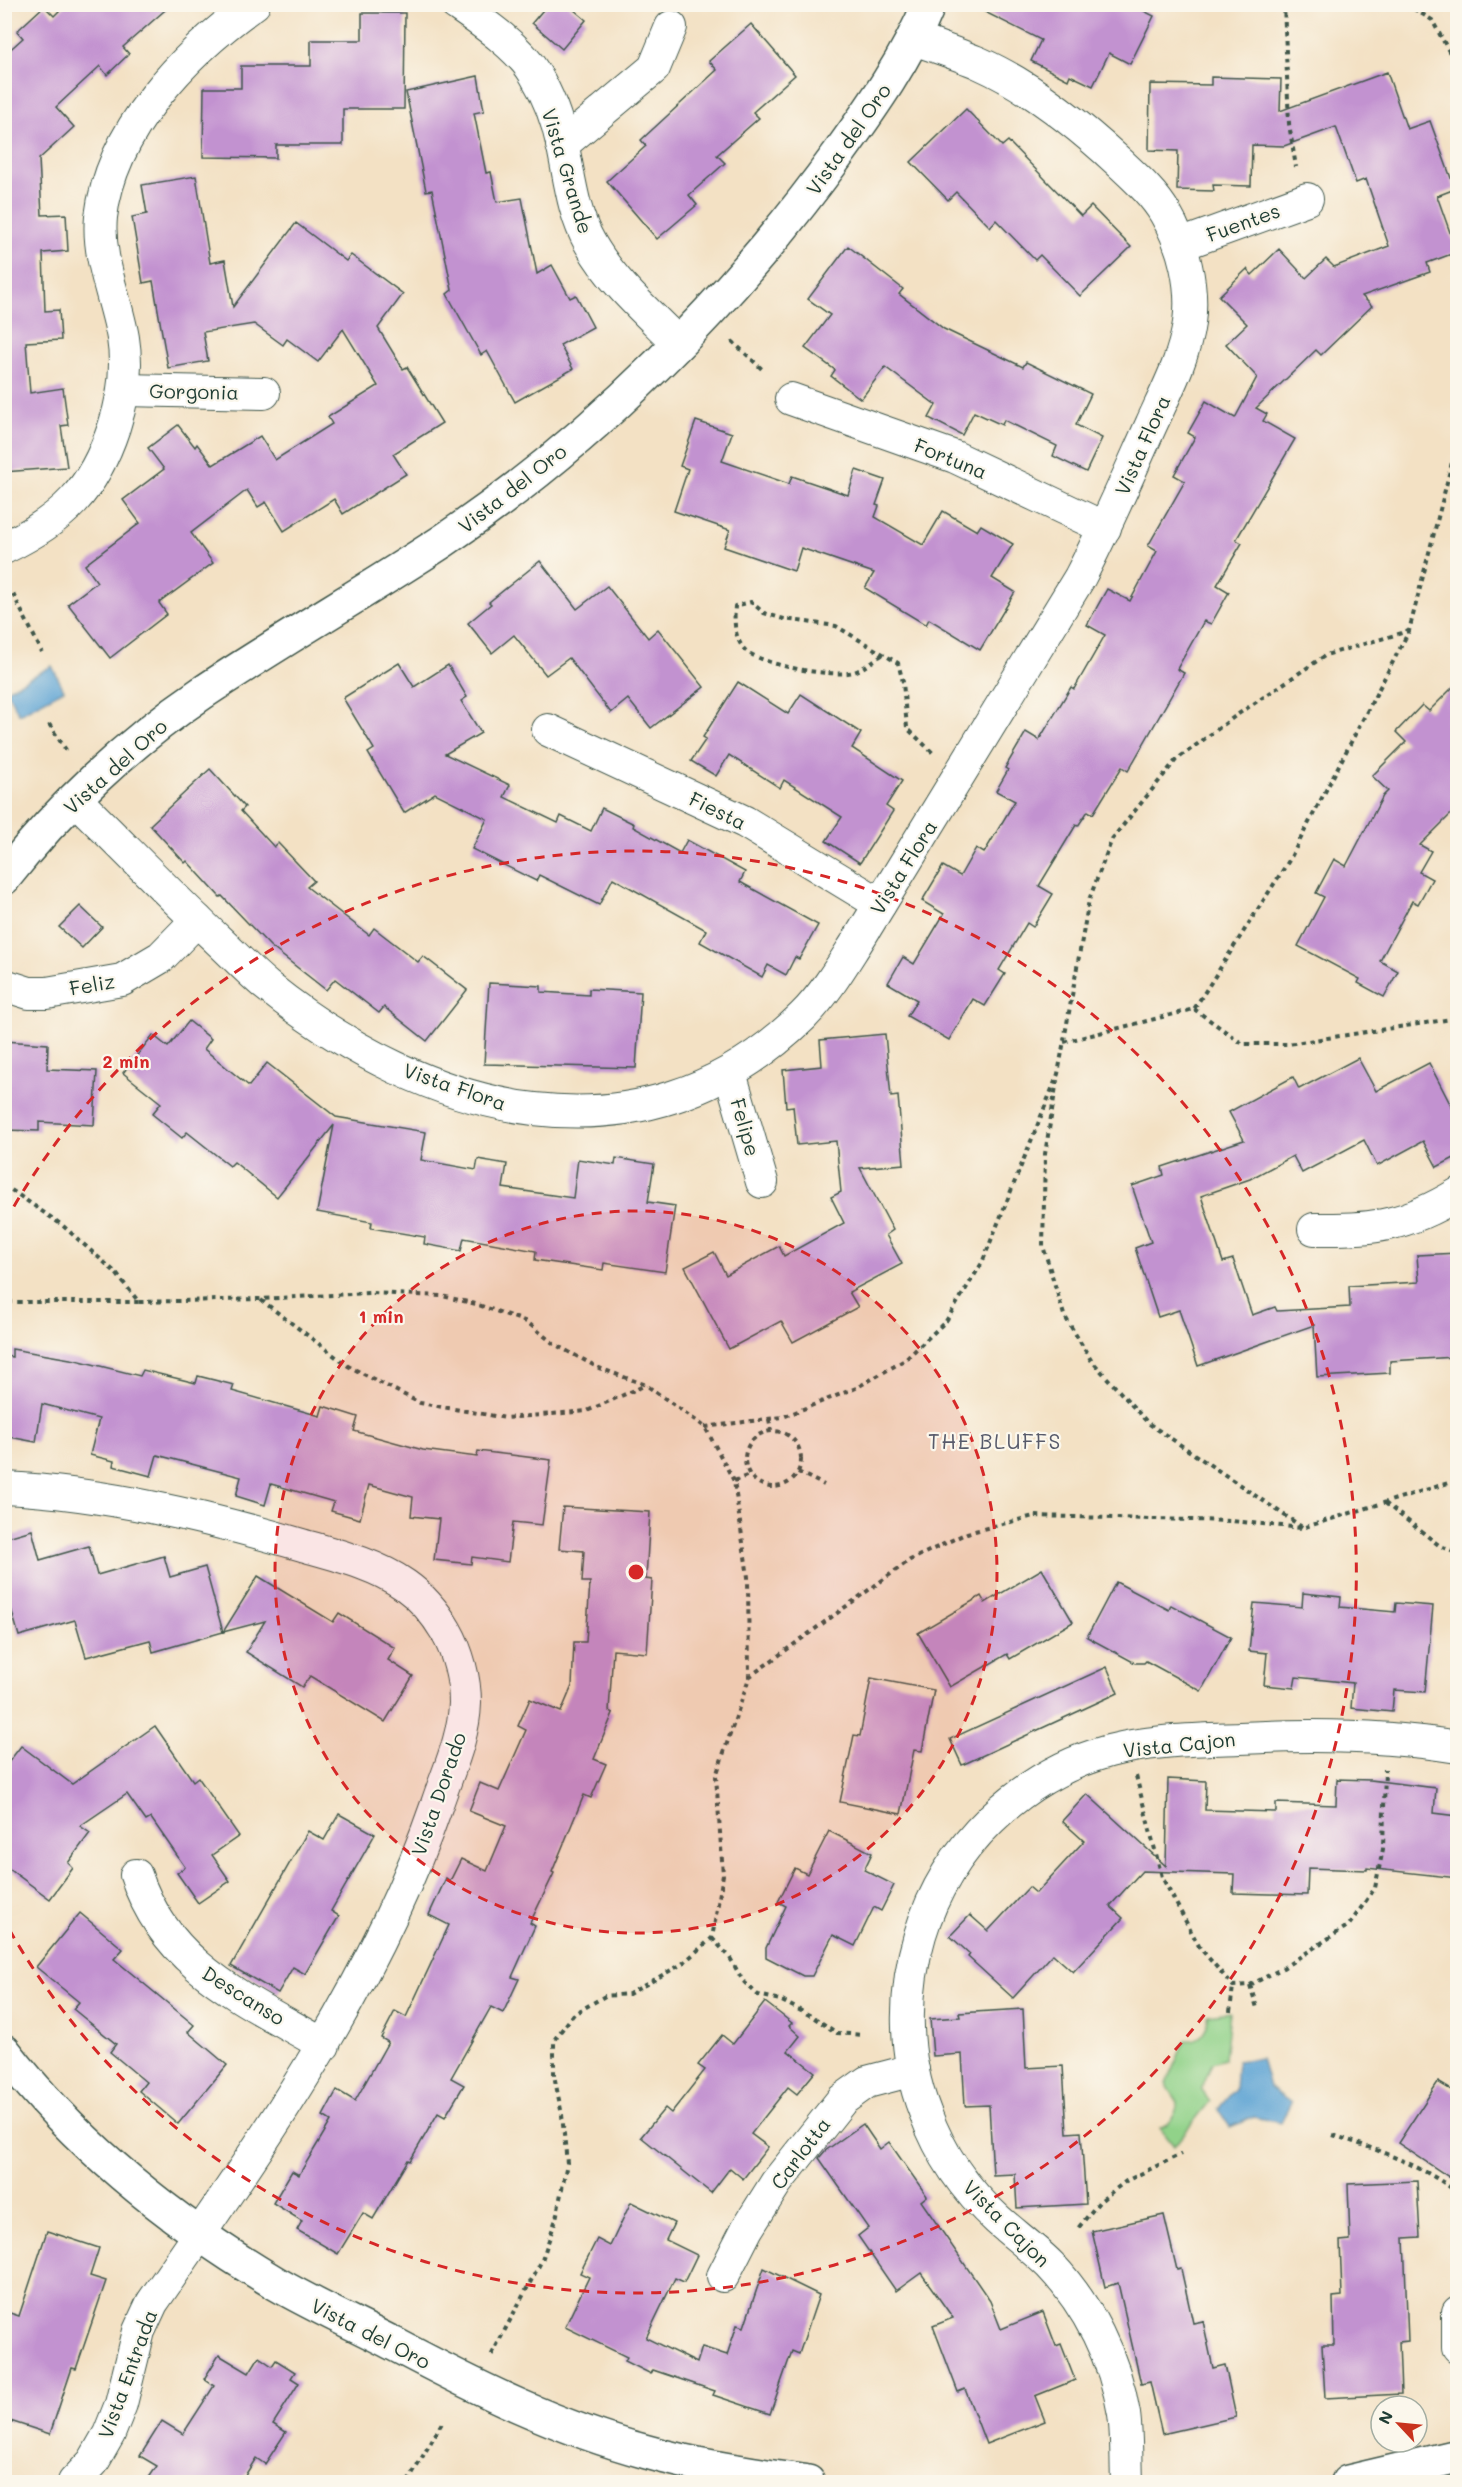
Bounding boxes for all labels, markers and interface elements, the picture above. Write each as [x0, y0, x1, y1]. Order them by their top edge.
street label: Vista del Oro [800, 78, 896, 200]
street label: Vista Grande [537, 105, 599, 237]
street label: Fuentes [1203, 197, 1283, 247]
street label: Gorgonia [149, 377, 239, 405]
street label: Vista Flora [1108, 391, 1176, 499]
street label: Fortuna [911, 432, 991, 484]
street label: Vista del Oro [453, 437, 572, 538]
street label: Vista del Oro [58, 713, 172, 819]
street label: Fiesta [685, 785, 751, 835]
street label: Vista Flora [864, 815, 942, 919]
street label: Feliz [67, 967, 117, 1001]
text: 2 min [102, 1049, 150, 1073]
street label: Vista Flora [400, 1056, 510, 1116]
street label: Felipe [725, 1095, 767, 1159]
text: 1 min [358, 1304, 404, 1328]
district label: THE BLUFFS [928, 1427, 1062, 1454]
centre of rings [626, 1562, 646, 1582]
street label: Vista Cajon [1122, 1725, 1236, 1763]
street label: Vista Dorado [405, 1729, 471, 1859]
street label: Descanso [198, 1959, 290, 2031]
street label: Carlotta [764, 2112, 836, 2194]
street label: Vista Cajon [958, 2174, 1056, 2272]
street label: Vista del Oro [307, 2292, 435, 2374]
street label: Vista Entrada [92, 2306, 162, 2442]
north arrow [1369, 2394, 1429, 2454]
text: N [1373, 2407, 1397, 2427]

